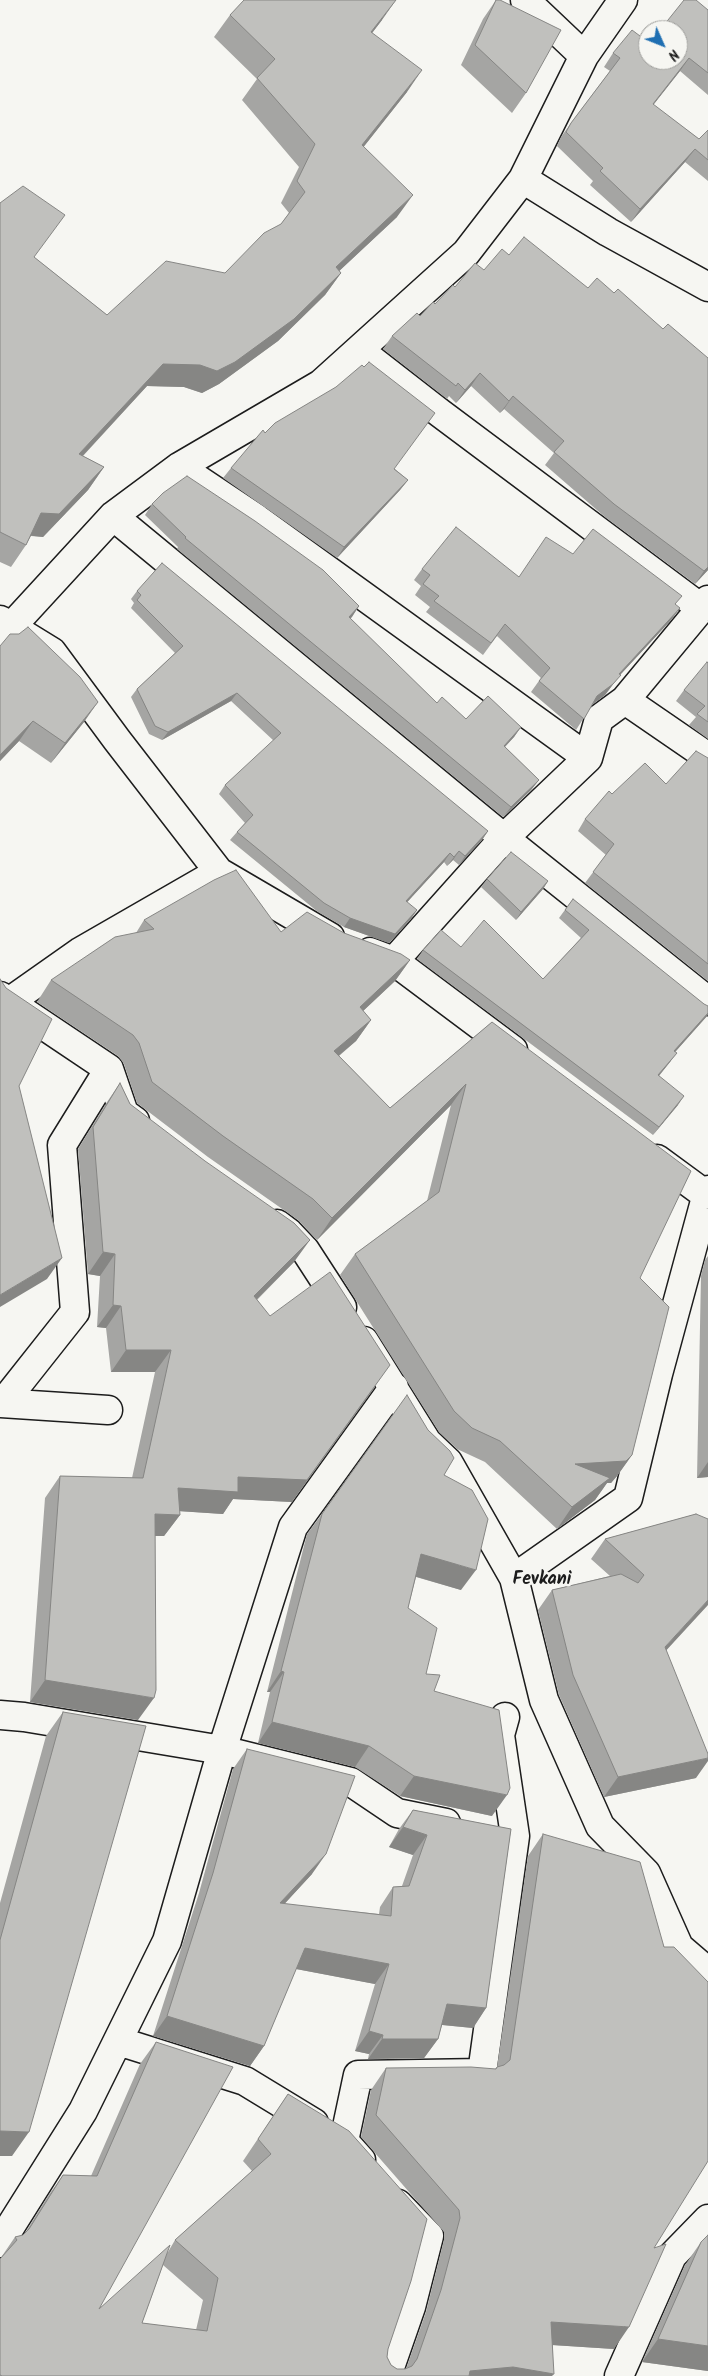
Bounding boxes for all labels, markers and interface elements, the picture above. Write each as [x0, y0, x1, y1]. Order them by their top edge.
north arrow [638, 20, 688, 70]
text: N [662, 44, 684, 66]
district label: Fevkani [513, 1570, 571, 1592]

